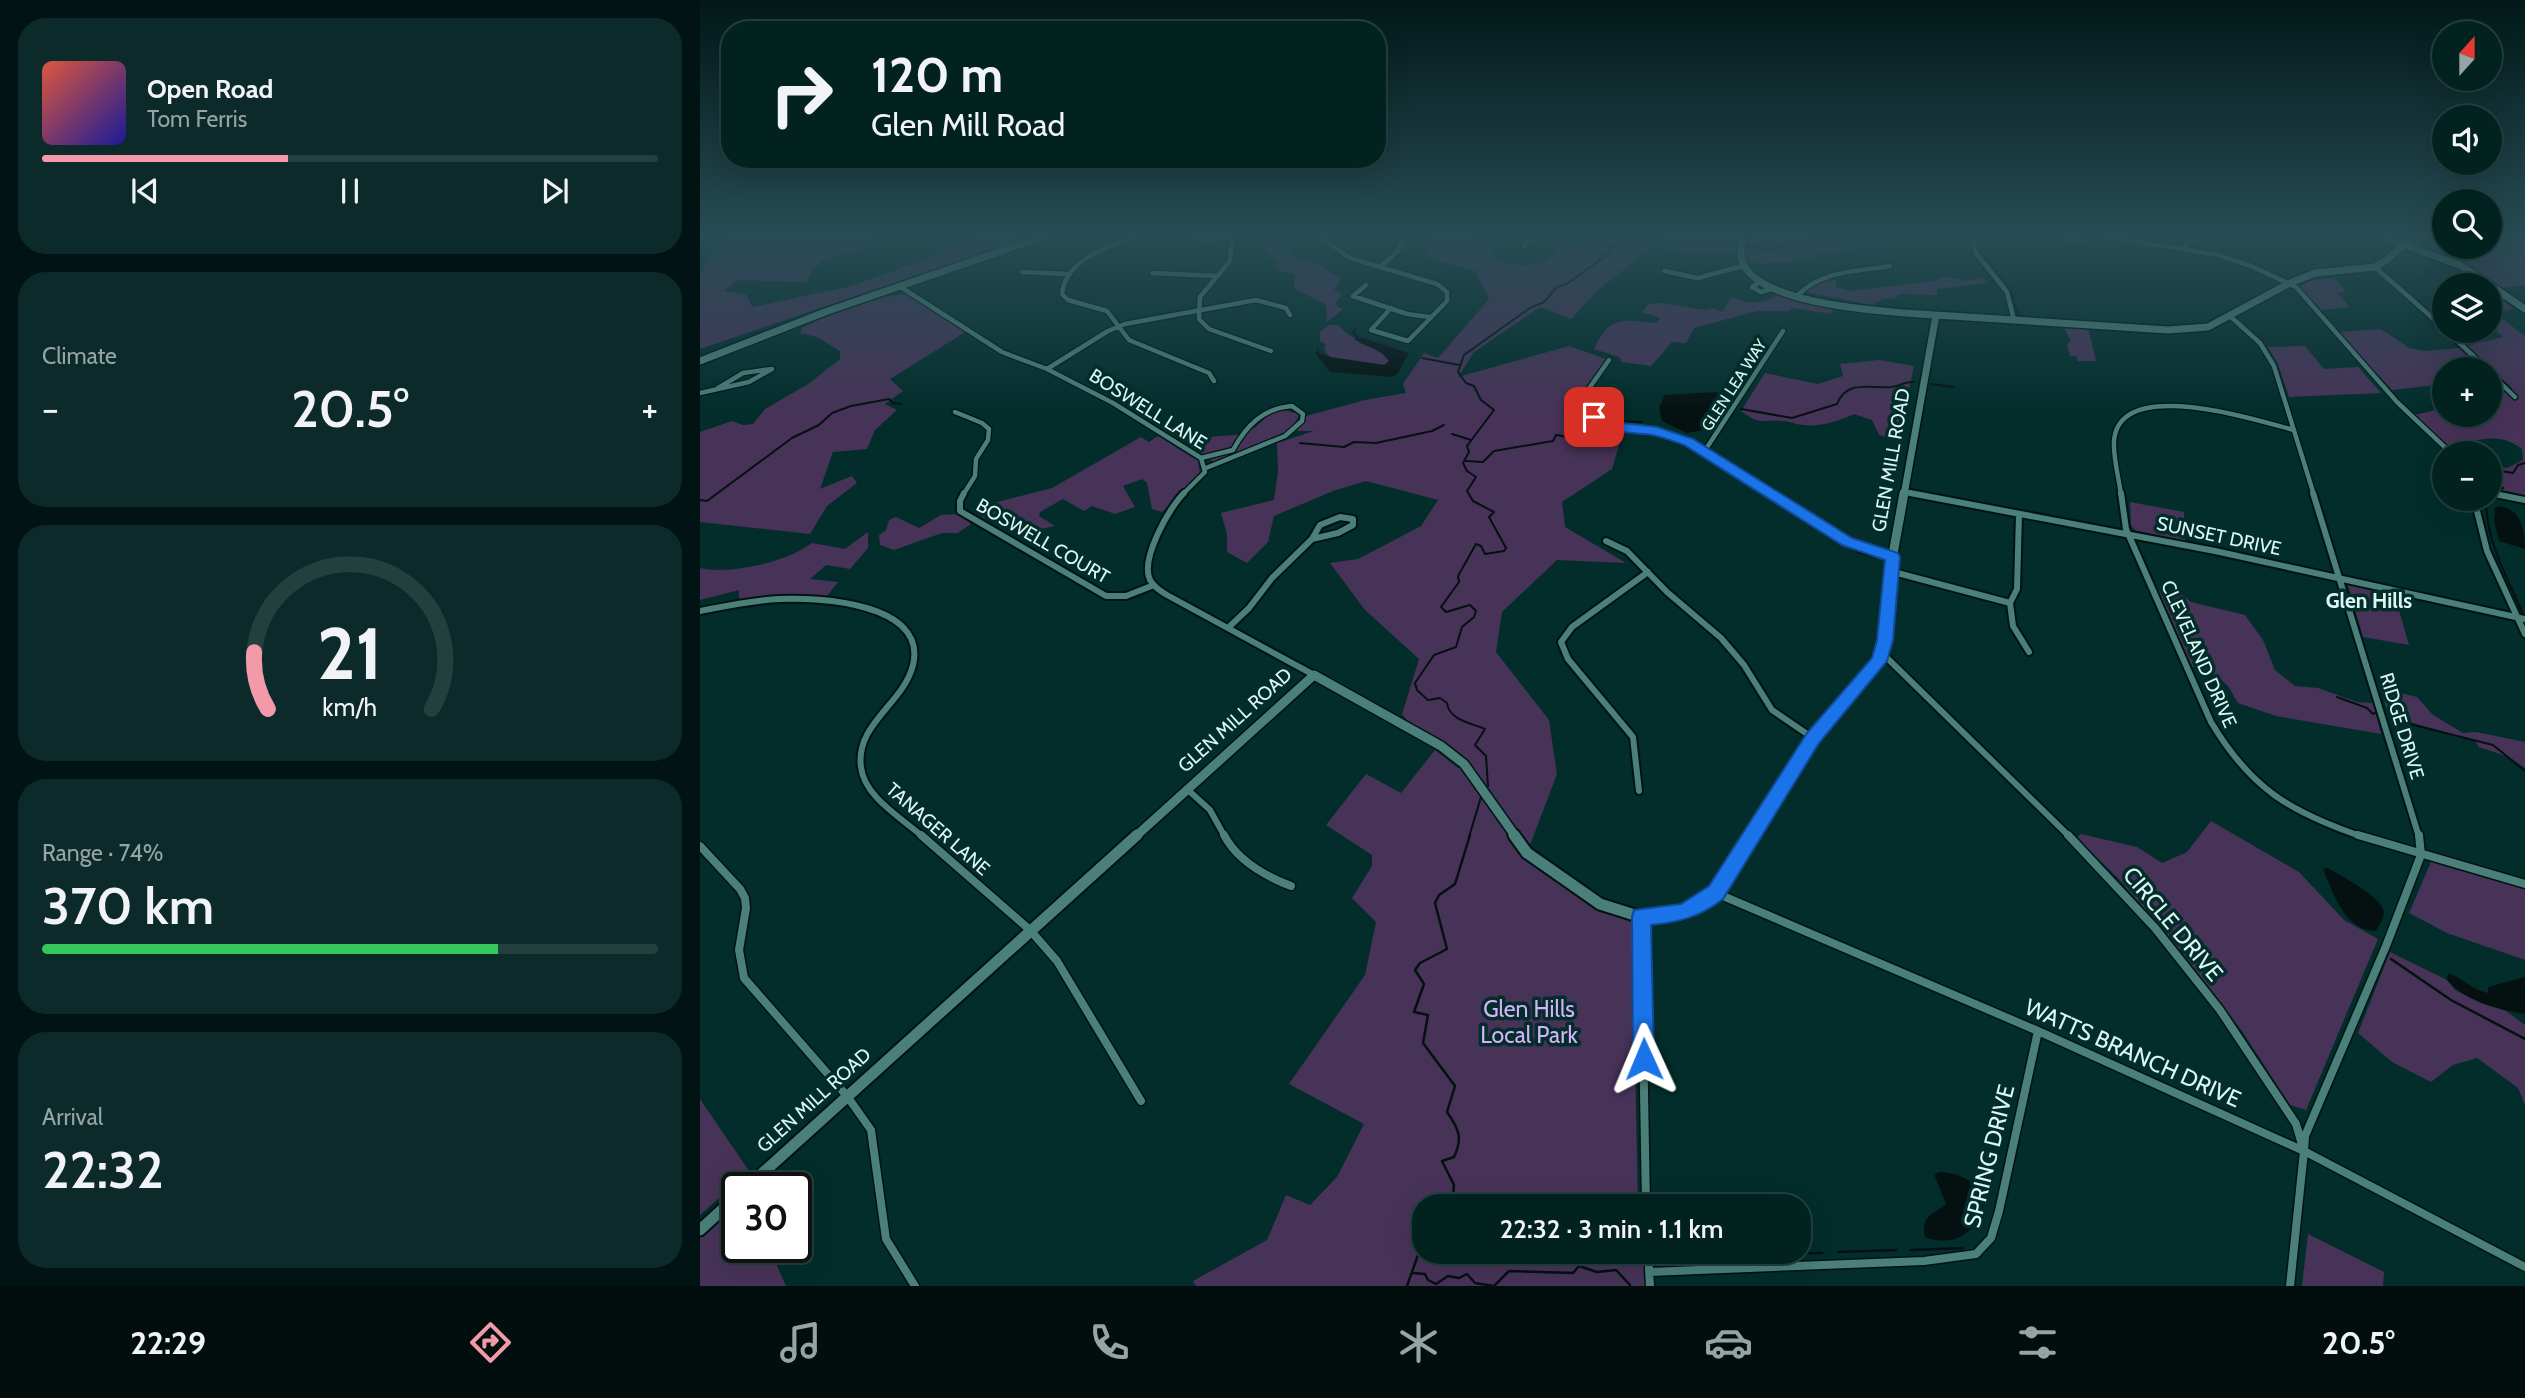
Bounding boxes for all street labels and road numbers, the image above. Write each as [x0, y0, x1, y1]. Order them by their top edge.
street label: GLEN LEA WAY [1697, 335, 1771, 434]
street label: BOSWELL LANE [1085, 364, 1211, 454]
street label: GLEN MILL ROAD [1867, 386, 1915, 534]
street label: BOSWELL COURT [972, 494, 1114, 588]
street label: SUNSET DRIVE [2155, 512, 2283, 560]
street label: CLEVELAND DRIVE [2156, 577, 2242, 731]
street label: GLEN MILL ROAD [1173, 663, 1297, 777]
street label: RIDGE DRIVE [2375, 670, 2429, 782]
street label: TANAGER LANE [881, 778, 995, 880]
street label: CIRCLE DRIVE [2117, 861, 2229, 987]
street label: WATTS BRANCH DRIVE [2021, 993, 2245, 1113]
street label: GLEN MILL ROAD [752, 1043, 876, 1157]
street label: SPRING DRIVE [1958, 1082, 2020, 1230]

